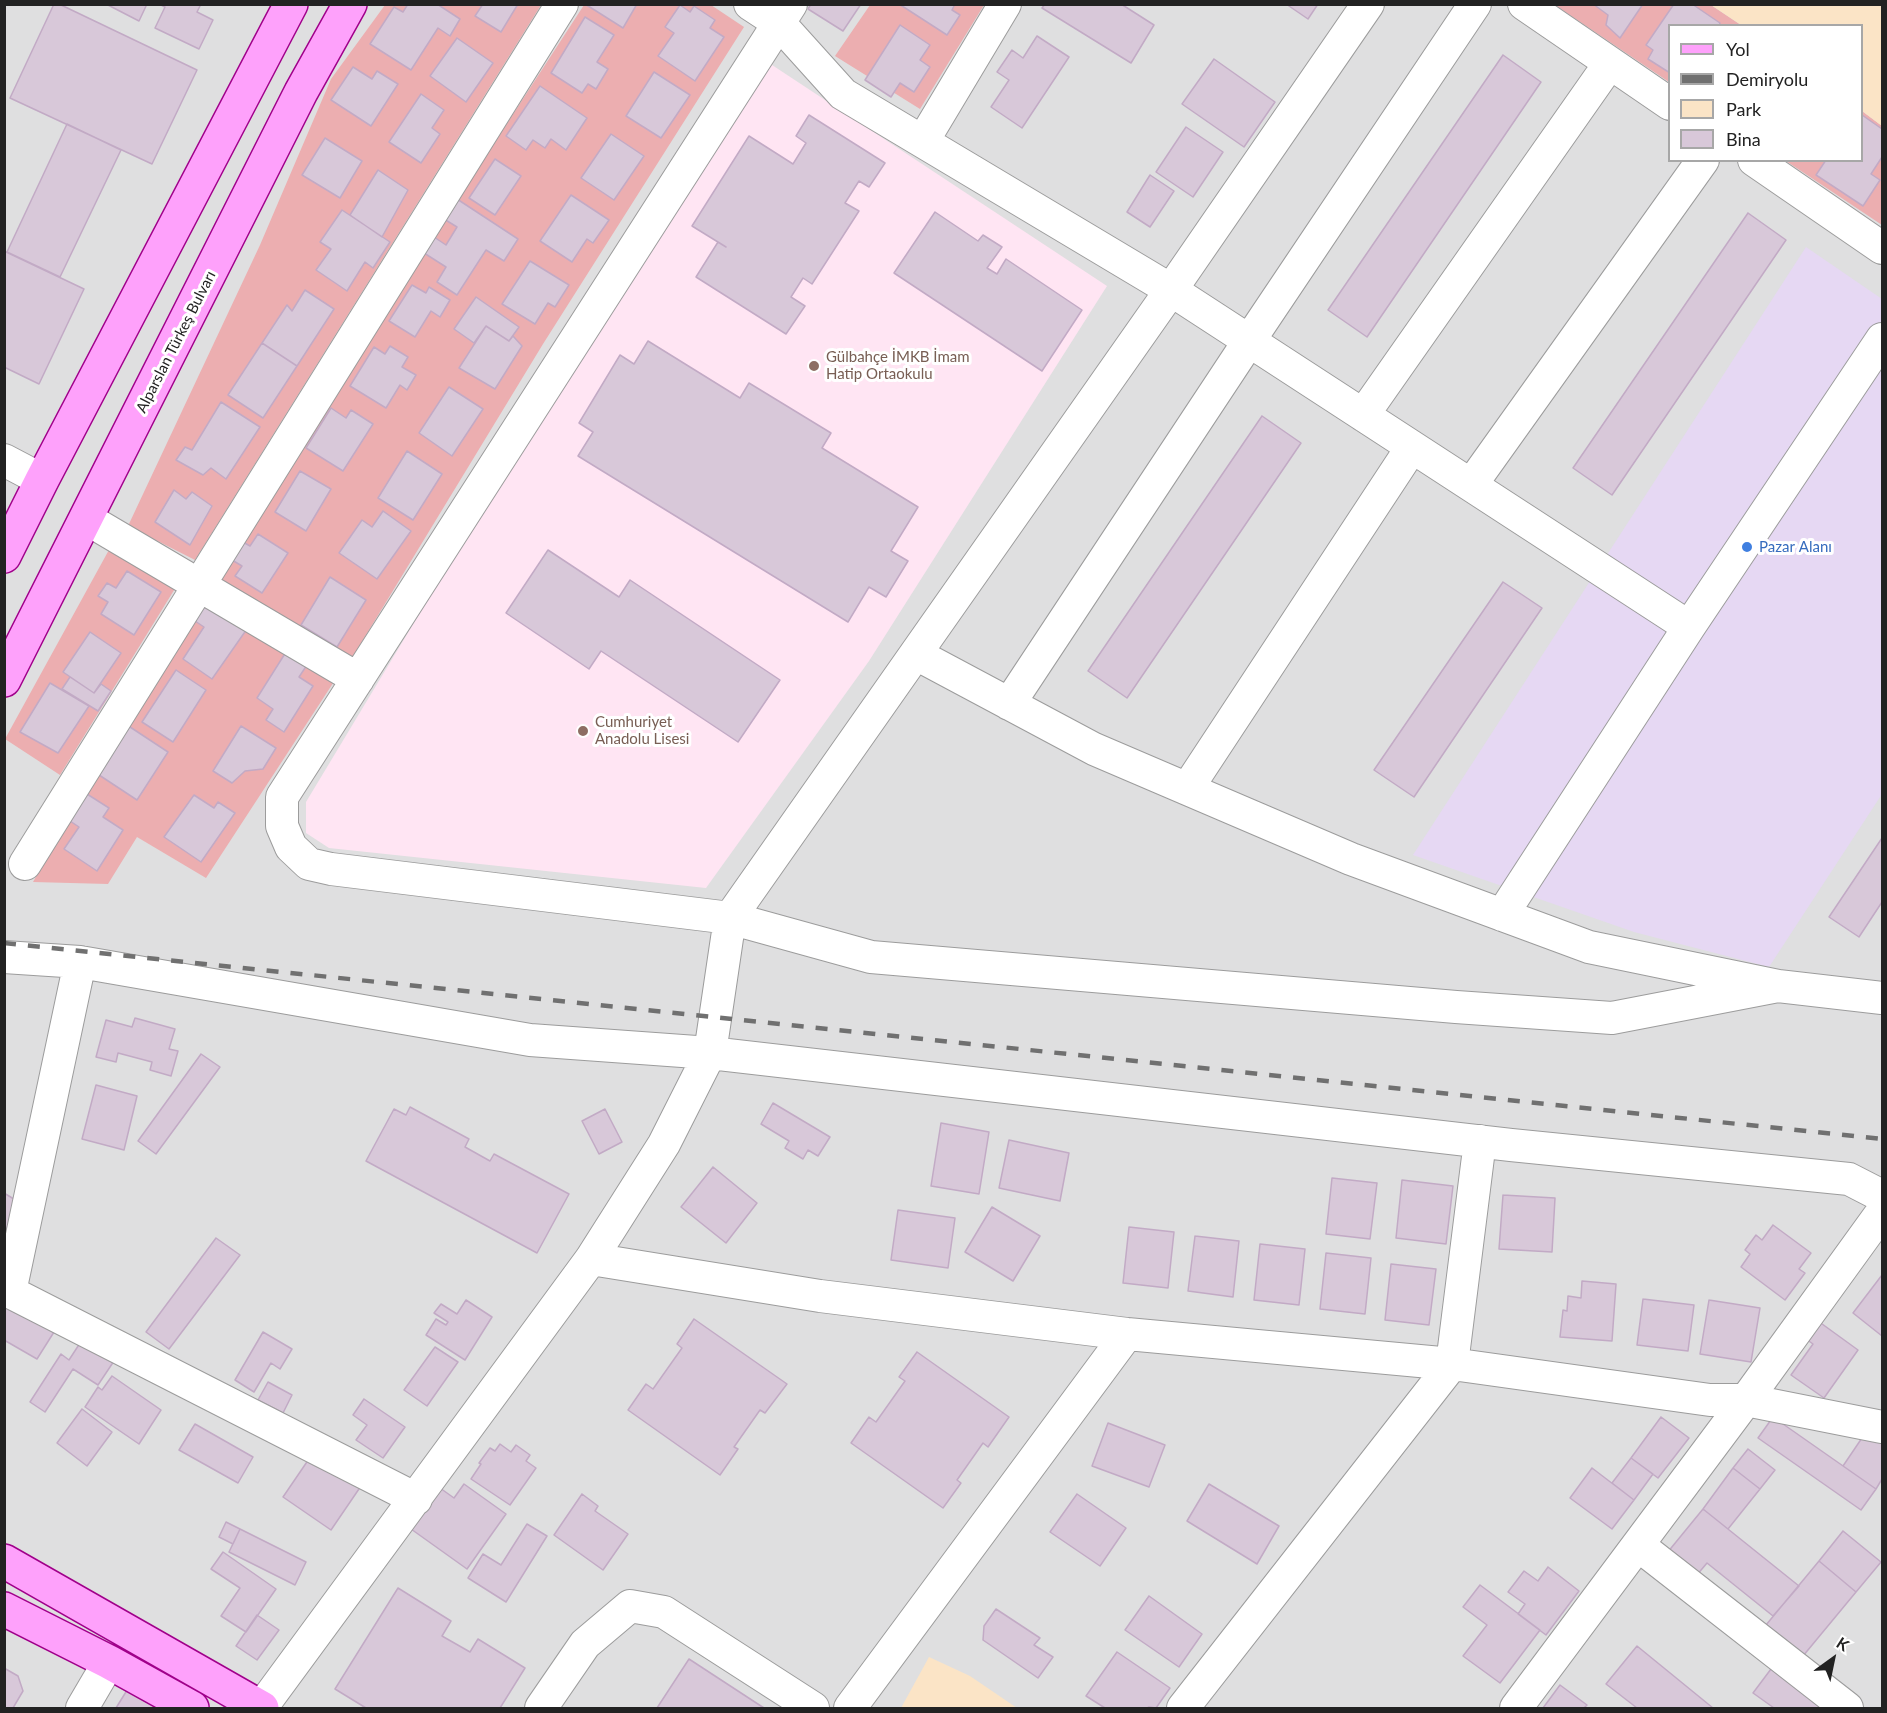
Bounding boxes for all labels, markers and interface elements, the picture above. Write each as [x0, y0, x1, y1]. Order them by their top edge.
legend [1668, 24, 1863, 162]
text: Yol [1726, 38, 1750, 60]
text: Demiryolu [1726, 68, 1808, 90]
text: Park [1726, 98, 1761, 120]
text: Bina [1726, 128, 1761, 150]
street label: Alparslan Türkeş Bulvarı [132, 268, 220, 416]
place label: Gülbahçe İMKB İmam Hatip Ortaokulu [826, 348, 970, 383]
marker: Gülbahçe İMKB İmam Hatip Ortaokulu [807, 359, 821, 373]
place label: Pazar Alanı [1759, 538, 1832, 556]
marker: Pazar Alanı [1740, 540, 1754, 554]
place label: Cumhuriyet Anadolu Lisesi [595, 713, 689, 748]
marker: Cumhuriyet Anadolu Lisesi [576, 724, 590, 738]
north arrow [1803, 1629, 1863, 1689]
text: K [1833, 1633, 1853, 1654]

